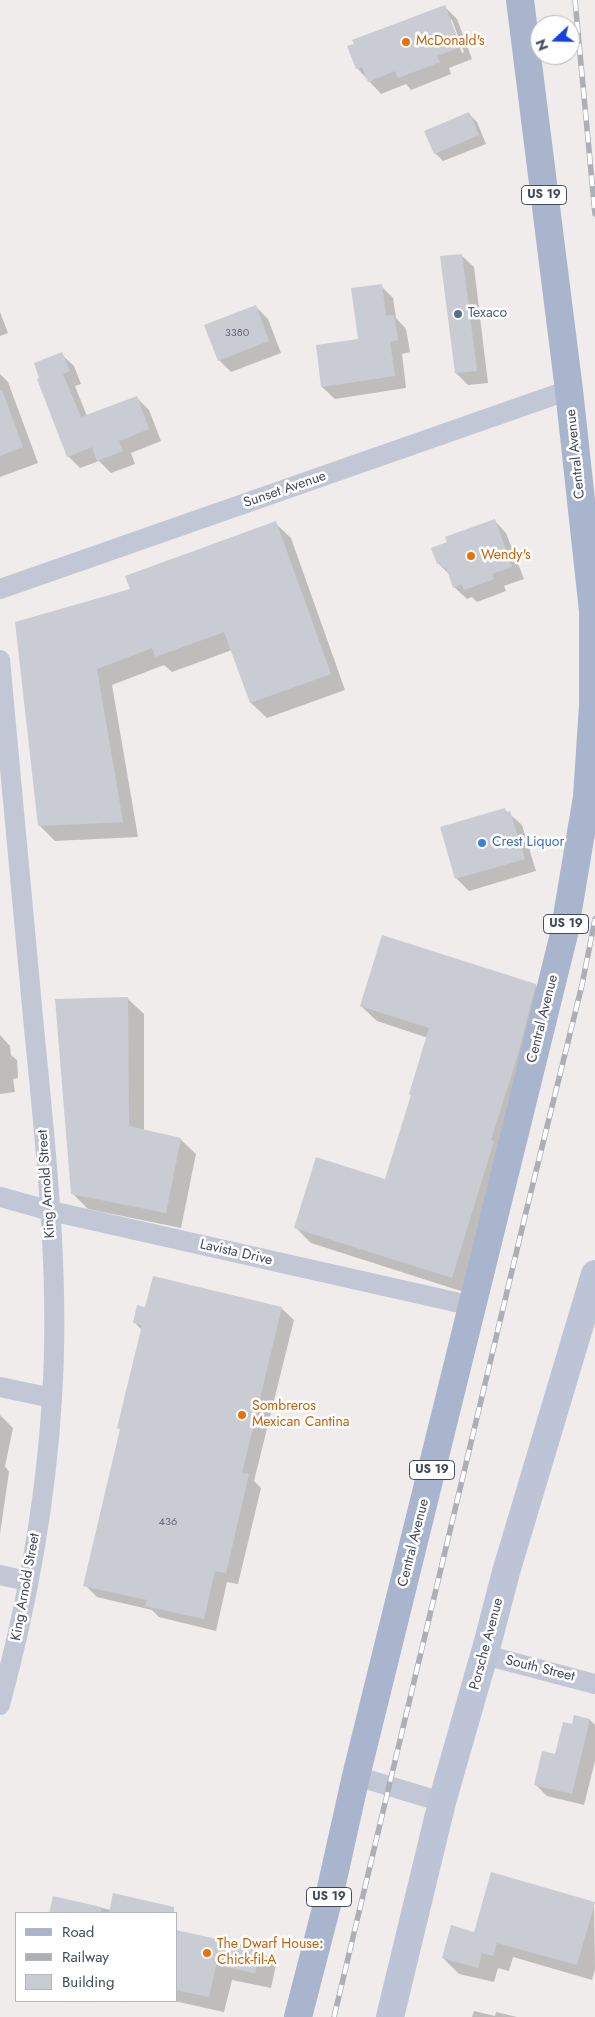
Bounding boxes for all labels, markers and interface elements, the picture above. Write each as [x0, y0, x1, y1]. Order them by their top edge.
north arrow [530, 15, 580, 65]
place label: McDonald's [416, 34, 485, 50]
marker: McDonald's [400, 36, 412, 48]
text: N [531, 36, 553, 54]
road number: US 19 [522, 186, 566, 204]
place label: Texaco [468, 306, 507, 322]
marker: Texaco [452, 308, 464, 320]
house number: 3380 [225, 326, 249, 340]
street label: Central Avenue [563, 408, 589, 500]
street label: Sunset Avenue [241, 468, 329, 512]
place label: Wendy's [481, 548, 531, 564]
marker: Wendy's [465, 550, 477, 562]
place label: Crest Liquor [492, 835, 564, 851]
marker: Crest Liquor [476, 837, 488, 849]
road number: US 19 [544, 914, 588, 934]
street label: Central Avenue [524, 973, 562, 1065]
street label: King Arnold Street [35, 1129, 59, 1239]
street label: Lavista Drive [198, 1237, 274, 1269]
place label: Sombreros Mexican Cantina [252, 1399, 350, 1431]
marker: Sombreros Mexican Cantina [236, 1409, 248, 1421]
road number: US 19 [410, 1460, 454, 1480]
street label: Central Avenue [395, 1497, 433, 1589]
house number: 436 [159, 1515, 177, 1529]
street label: King Arnold Street [8, 1532, 44, 1642]
street label: Porsche Avenue [467, 1596, 507, 1692]
street label: South Street [504, 1652, 576, 1686]
road number: US 19 [306, 1888, 352, 1906]
legend [15, 1912, 178, 2002]
text: Road [62, 1921, 94, 1943]
place label: The Dwarf House: Chick-fil-A [217, 1937, 323, 1970]
text: Railway [62, 1946, 109, 1968]
marker: The Dwarf House: Chick-fil-A [201, 1947, 213, 1959]
text: Building [62, 1971, 114, 1993]

